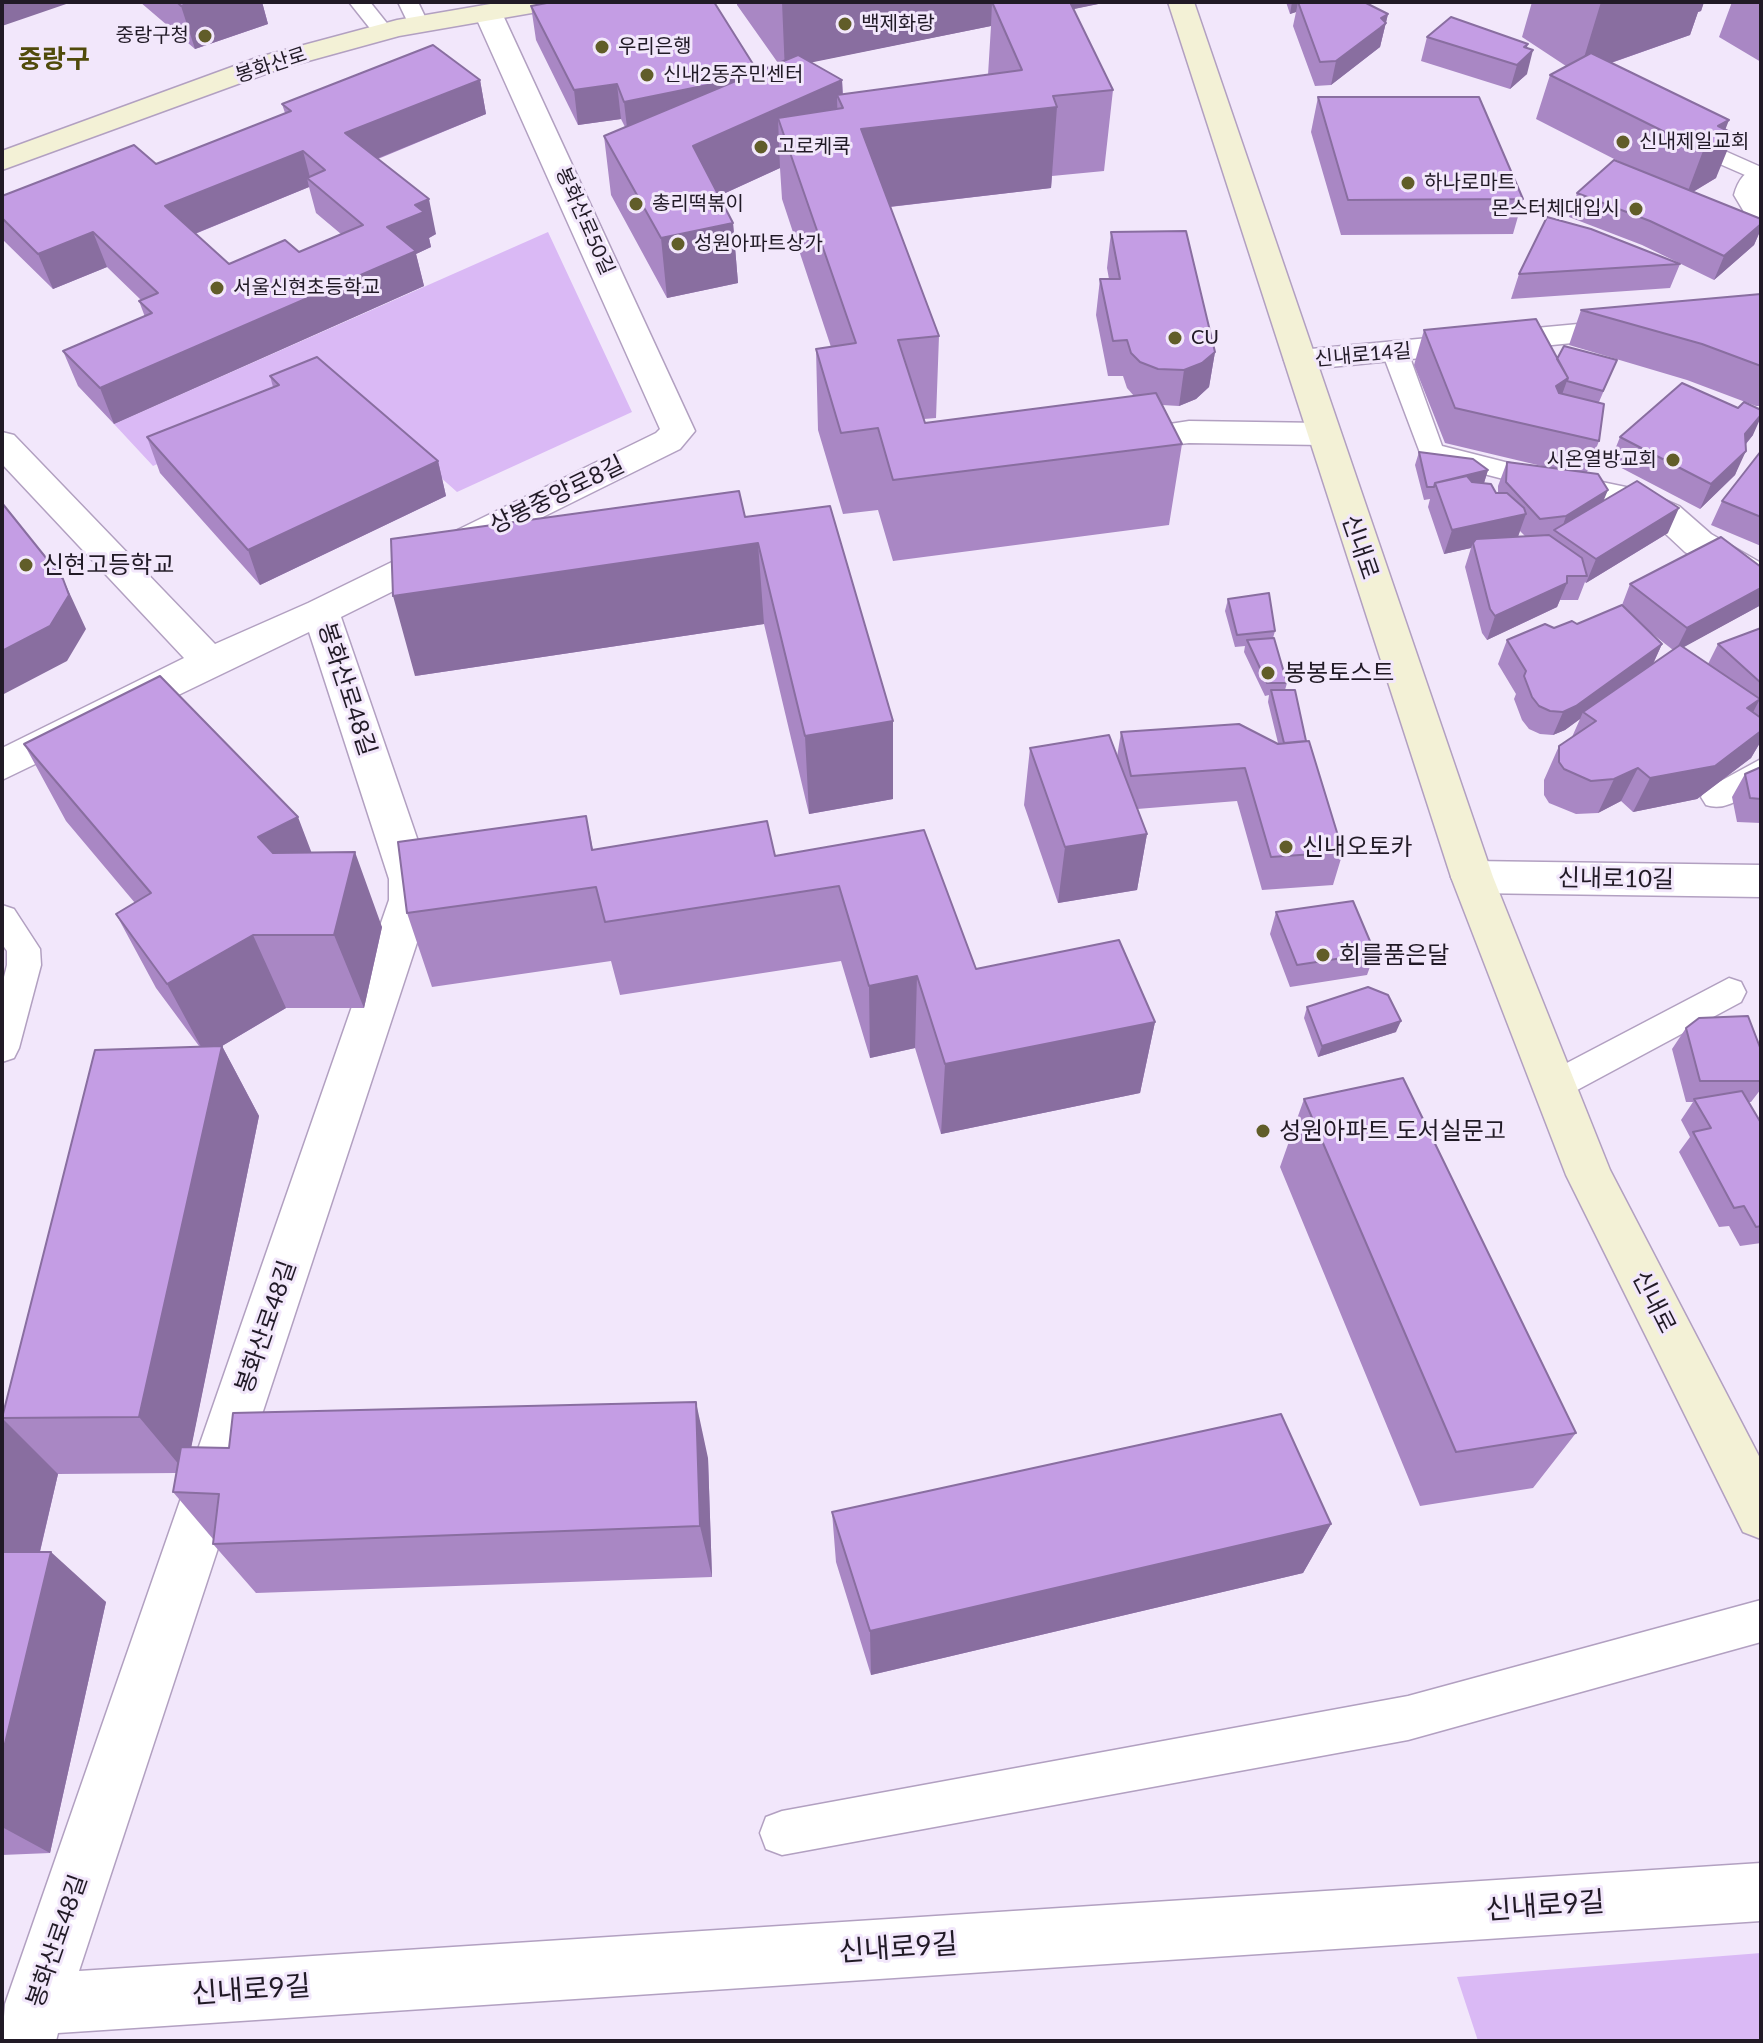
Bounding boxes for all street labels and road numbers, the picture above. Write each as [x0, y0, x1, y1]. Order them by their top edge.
street label: 봉화산로 [232, 42, 310, 88]
street label: 봉화산로50길 [551, 163, 619, 279]
street label: 신내로14길 [1314, 339, 1412, 371]
street label: 상봉중앙로8길 [485, 450, 629, 540]
street label: 신내로 [1336, 511, 1384, 583]
street label: 봉화산로48길 [312, 619, 382, 759]
street label: 신내로10길 [1558, 864, 1674, 894]
street label: 봉화산로48길 [230, 1257, 302, 1397]
street label: 신내로 [1626, 1266, 1682, 1338]
street label: 봉화산로48길 [21, 1871, 93, 2011]
street label: 신내로9길 [1484, 1885, 1606, 1927]
street label: 신내로9길 [837, 1927, 959, 1969]
street label: 신내로9길 [190, 1969, 312, 2011]

